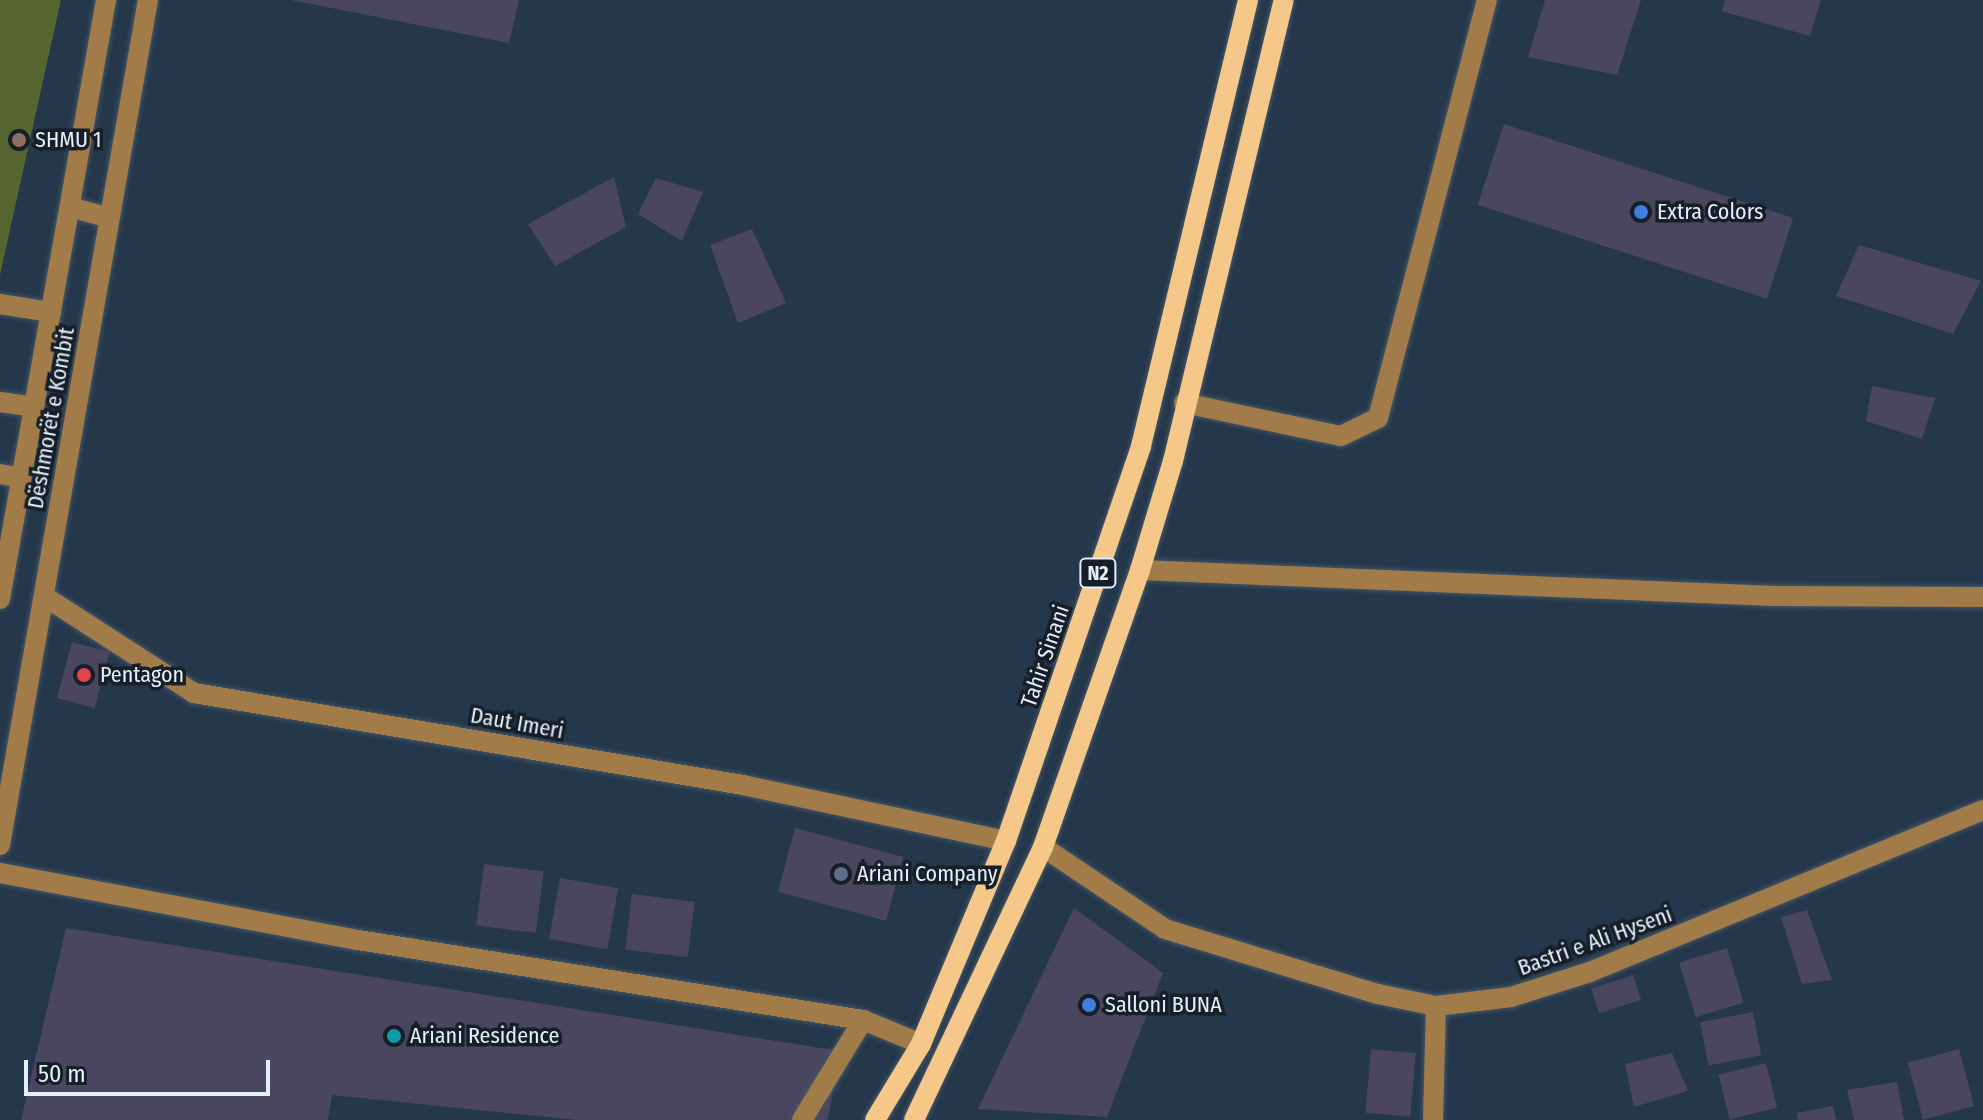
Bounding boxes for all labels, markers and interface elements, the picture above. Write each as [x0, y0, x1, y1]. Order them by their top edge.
place label: SHMU 1 [35, 127, 102, 153]
marker: SHMU 1 [10, 131, 28, 149]
place label: Extra Colors [1657, 199, 1763, 225]
marker: Extra Colors [1632, 203, 1650, 221]
street label: Dëshmorët e Kombit [22, 325, 80, 511]
road number: N2 [1078, 557, 1118, 589]
street label: Tahir Sinani [1015, 602, 1075, 710]
place label: Pentagon [100, 662, 184, 688]
marker: Pentagon [75, 666, 93, 684]
street label: Daut Imeri [468, 702, 566, 744]
place label: Ariani Company [857, 861, 998, 887]
marker: Ariani Company [832, 865, 850, 883]
street label: Bastri e Ali Hyseni [1514, 901, 1676, 981]
place label: Salloni BUNA [1105, 992, 1222, 1018]
marker: Salloni BUNA [1080, 996, 1098, 1014]
place label: Ariani Residence [410, 1023, 559, 1049]
marker: Ariani Residence [385, 1027, 403, 1045]
scale bar [28, 1044, 274, 1094]
text: 50 m [38, 1060, 86, 1088]

